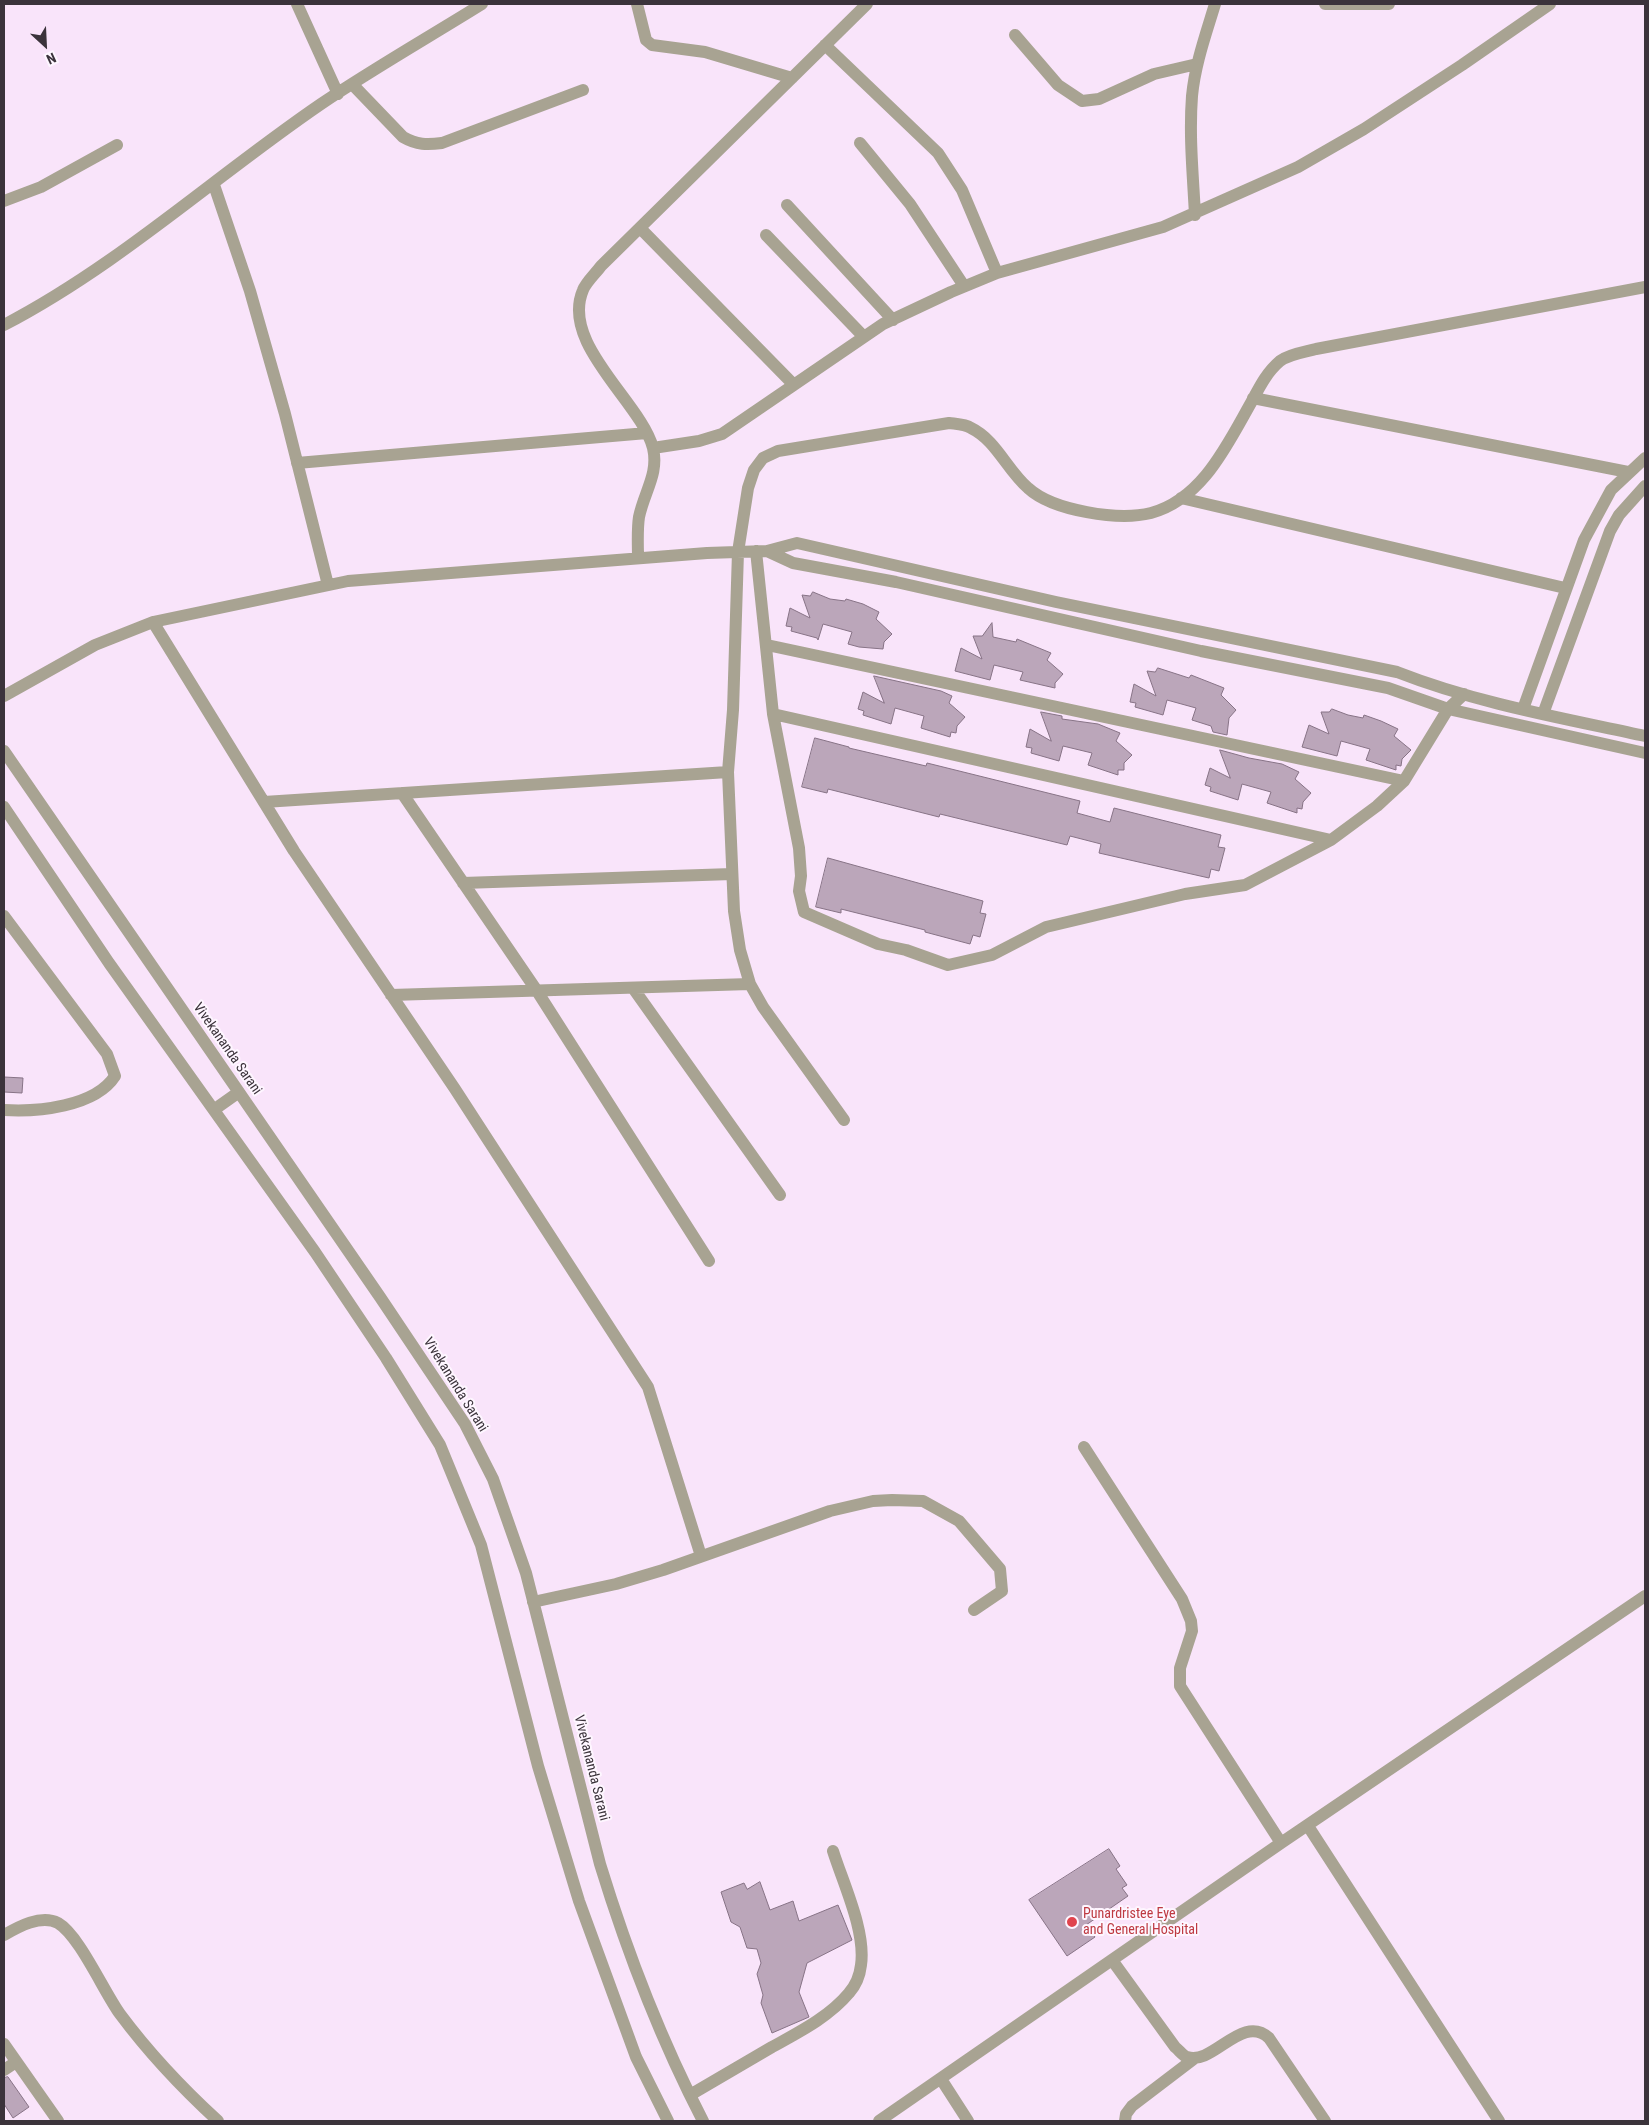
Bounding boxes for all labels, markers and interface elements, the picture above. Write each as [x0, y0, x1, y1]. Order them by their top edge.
north arrow [20, 20, 70, 70]
text: N [44, 50, 59, 68]
street label: Vivekananda Sarani [189, 1000, 265, 1098]
street label: Vivekananda Sarani [419, 1335, 491, 1435]
street label: Vivekananda Sarani [570, 1713, 612, 1823]
place label: Punardristee Eye and General Hospital [1083, 1906, 1198, 1938]
marker: Punardristee Eye and General Hospital [1065, 1915, 1079, 1929]

